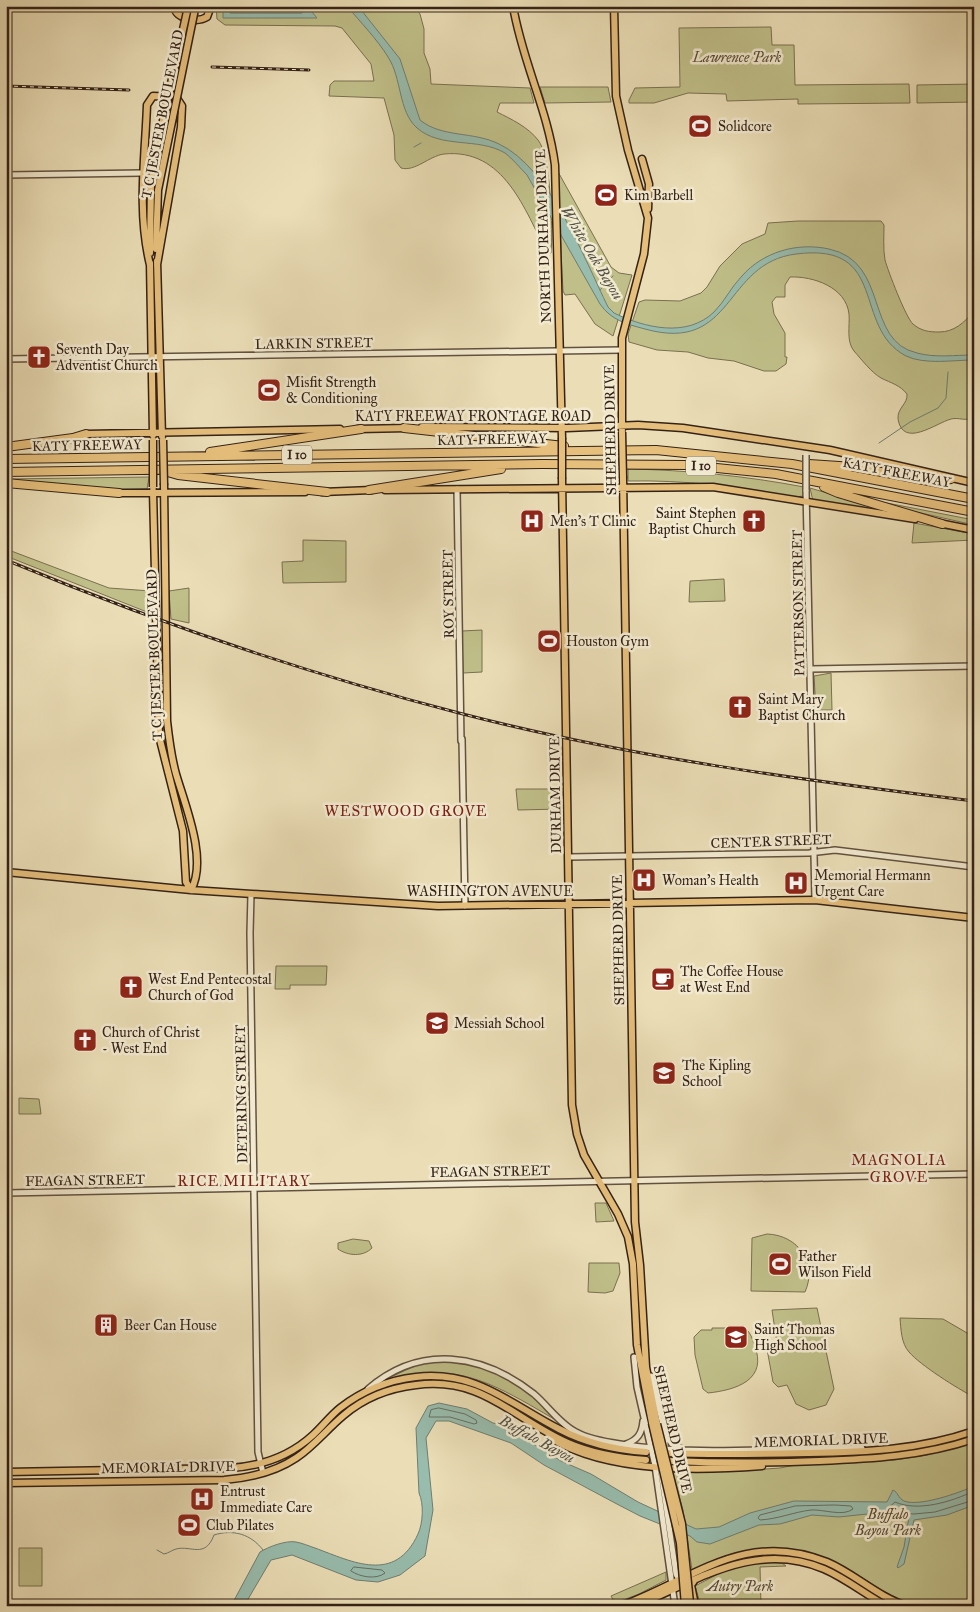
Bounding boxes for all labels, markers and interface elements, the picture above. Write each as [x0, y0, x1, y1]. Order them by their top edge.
street label: T C JESTER BOULEVARD [138, 28, 188, 200]
park label: Lawrence Park [692, 49, 782, 66]
sports icon: Solidcore [687, 113, 713, 139]
place label: Solidcore [718, 118, 772, 135]
street label: NORTH DURHAM DRIVE [532, 149, 555, 323]
sports icon: Kim Barbell [593, 182, 619, 208]
place label: Kim Barbell [624, 187, 693, 204]
water label: White Oak Bayou [557, 203, 627, 303]
street label: LARKIN STREET [255, 334, 374, 353]
place label: Seventh Day Adventist Church [55, 341, 158, 374]
church icon: Seventh Day Adventist Church [26, 344, 52, 370]
street label: SHEPHERD DRIVE [601, 364, 620, 496]
place label: Misfit Strength & Conditioning [286, 374, 378, 407]
sports icon: Misfit Strength & Conditioning [256, 377, 282, 403]
street label: KATY FREEWAY FRONTAGE ROAD [355, 408, 591, 425]
street label: KATY FREEWAY [437, 430, 548, 449]
street label: KATY FREEWAY [32, 436, 143, 455]
road number: I 10 [282, 446, 312, 464]
street label: KATY FREEWAY [841, 454, 954, 492]
road number: I 10 [686, 456, 716, 476]
place label: Saint Stephen Baptist Church [648, 505, 736, 538]
hospital icon: Men's T Clinic [519, 508, 545, 534]
church icon: Saint Stephen Baptist Church [741, 508, 767, 534]
place label: Men's T Clinic [550, 513, 636, 530]
street label: PATTERSON STREET [789, 529, 808, 676]
street label: ROY STREET [439, 549, 458, 639]
street label: T C JESTER BOULEVARD [143, 569, 167, 741]
sports icon: Houston Gym [536, 628, 562, 654]
place label: Houston Gym [566, 633, 649, 650]
place label: Saint Mary Baptist Church [758, 691, 846, 724]
church icon: Saint Mary Baptist Church [727, 694, 753, 720]
street label: DURHAM DRIVE [546, 736, 565, 854]
district label: WESTWOOD GROVE [324, 802, 488, 820]
street label: CENTER STREET [710, 831, 832, 852]
hospital icon: Woman's Health [631, 867, 657, 893]
place label: Memorial Hermann Urgent Care [814, 867, 931, 900]
hospital icon: Memorial Hermann Urgent Care [783, 870, 809, 896]
place label: Woman's Health [662, 872, 759, 889]
street label: SHEPHERD DRIVE [609, 874, 628, 1006]
street label: WASHINGTON AVENUE [407, 883, 573, 900]
place label: The Coffee House at West End [680, 963, 784, 996]
cafe icon: The Coffee House at West End [650, 966, 676, 992]
place label: West End Pentecostal Church of God [148, 971, 272, 1004]
church icon: West End Pentecostal Church of God [118, 974, 144, 1000]
school or university icon: Messiah School [424, 1010, 450, 1036]
place label: Messiah School [454, 1015, 545, 1032]
place label: Church of Christ - West End [102, 1024, 200, 1057]
street label: DETERING STREET [232, 1024, 251, 1163]
church icon: Church of Christ - West End [72, 1027, 98, 1053]
place label: The Kipling School [682, 1057, 751, 1090]
school or university icon: The Kipling School [651, 1060, 677, 1086]
district label: MAGNOLIA GROVE [851, 1151, 947, 1186]
street label: FEAGAN STREET [430, 1162, 551, 1181]
street label: FEAGAN STREET [25, 1171, 146, 1190]
district label: RICE MILITARY [177, 1172, 311, 1190]
place label: Father Wilson Field [798, 1248, 871, 1281]
sports icon: Father Wilson Field [767, 1251, 793, 1277]
building icon: Beer Can House [93, 1312, 119, 1338]
place label: Beer Can House [124, 1317, 217, 1334]
place label: Saint Thomas High School [754, 1321, 835, 1354]
school or university icon: Saint Thomas High School [723, 1324, 749, 1350]
street label: SHEPHERD DRIVE [650, 1363, 696, 1495]
water label: Buffalo Bayou [495, 1410, 578, 1467]
street label: MEMORIAL DRIVE [754, 1430, 888, 1451]
street label: MEMORIAL DRIVE [101, 1458, 235, 1477]
place label: Entrust Immediate Care [220, 1483, 313, 1516]
hospital icon: Entrust Immediate Care [189, 1486, 215, 1512]
park label: Buffalo Bayou Park [854, 1506, 922, 1539]
sports icon: Club Pilates [176, 1512, 202, 1538]
place label: Club Pilates [206, 1517, 274, 1534]
park label: Autry Park [705, 1578, 774, 1595]

